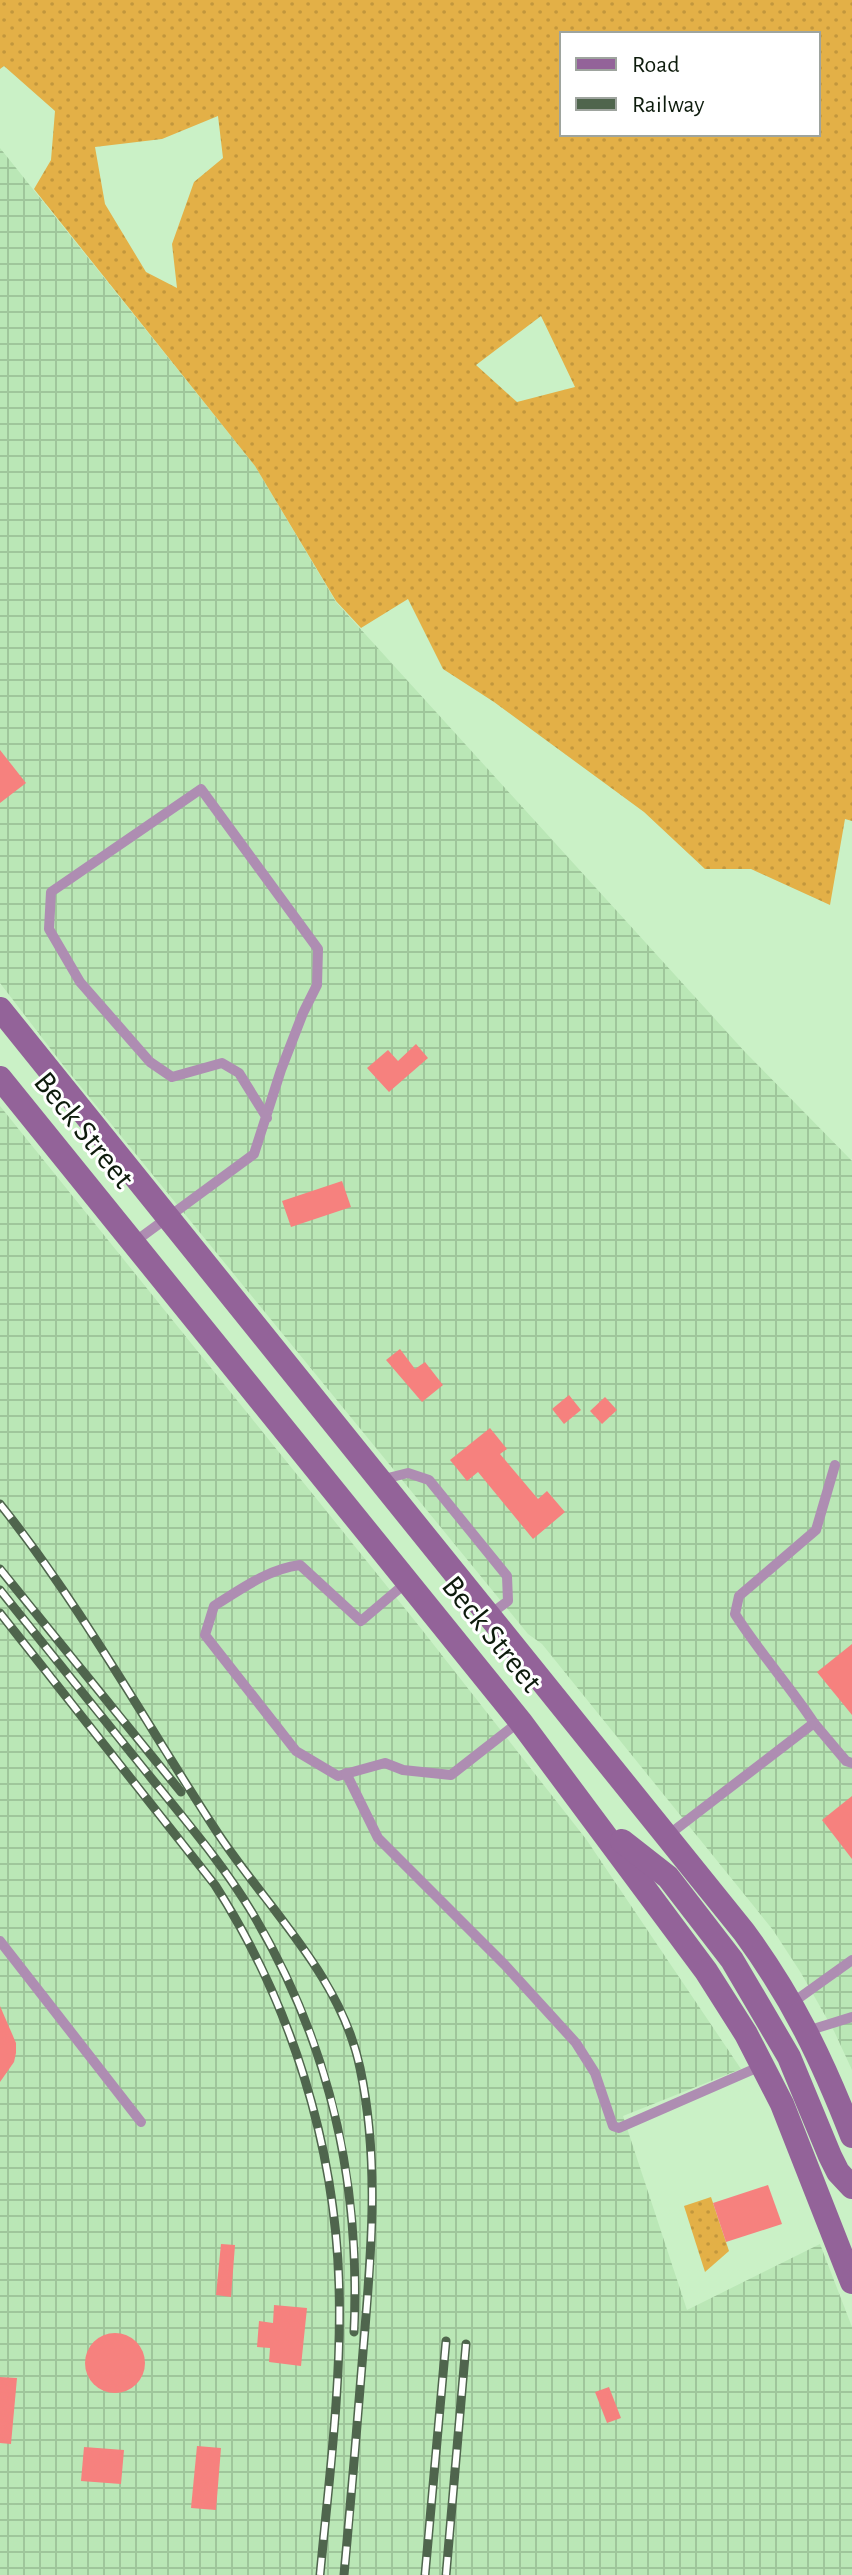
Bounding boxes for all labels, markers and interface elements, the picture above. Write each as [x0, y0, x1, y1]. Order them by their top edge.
legend [560, 32, 820, 136]
text: Road [632, 53, 680, 77]
text: Railway [632, 93, 704, 117]
street label: Beck Street [28, 1066, 140, 1194]
street label: Beck Street [436, 1570, 548, 1698]

